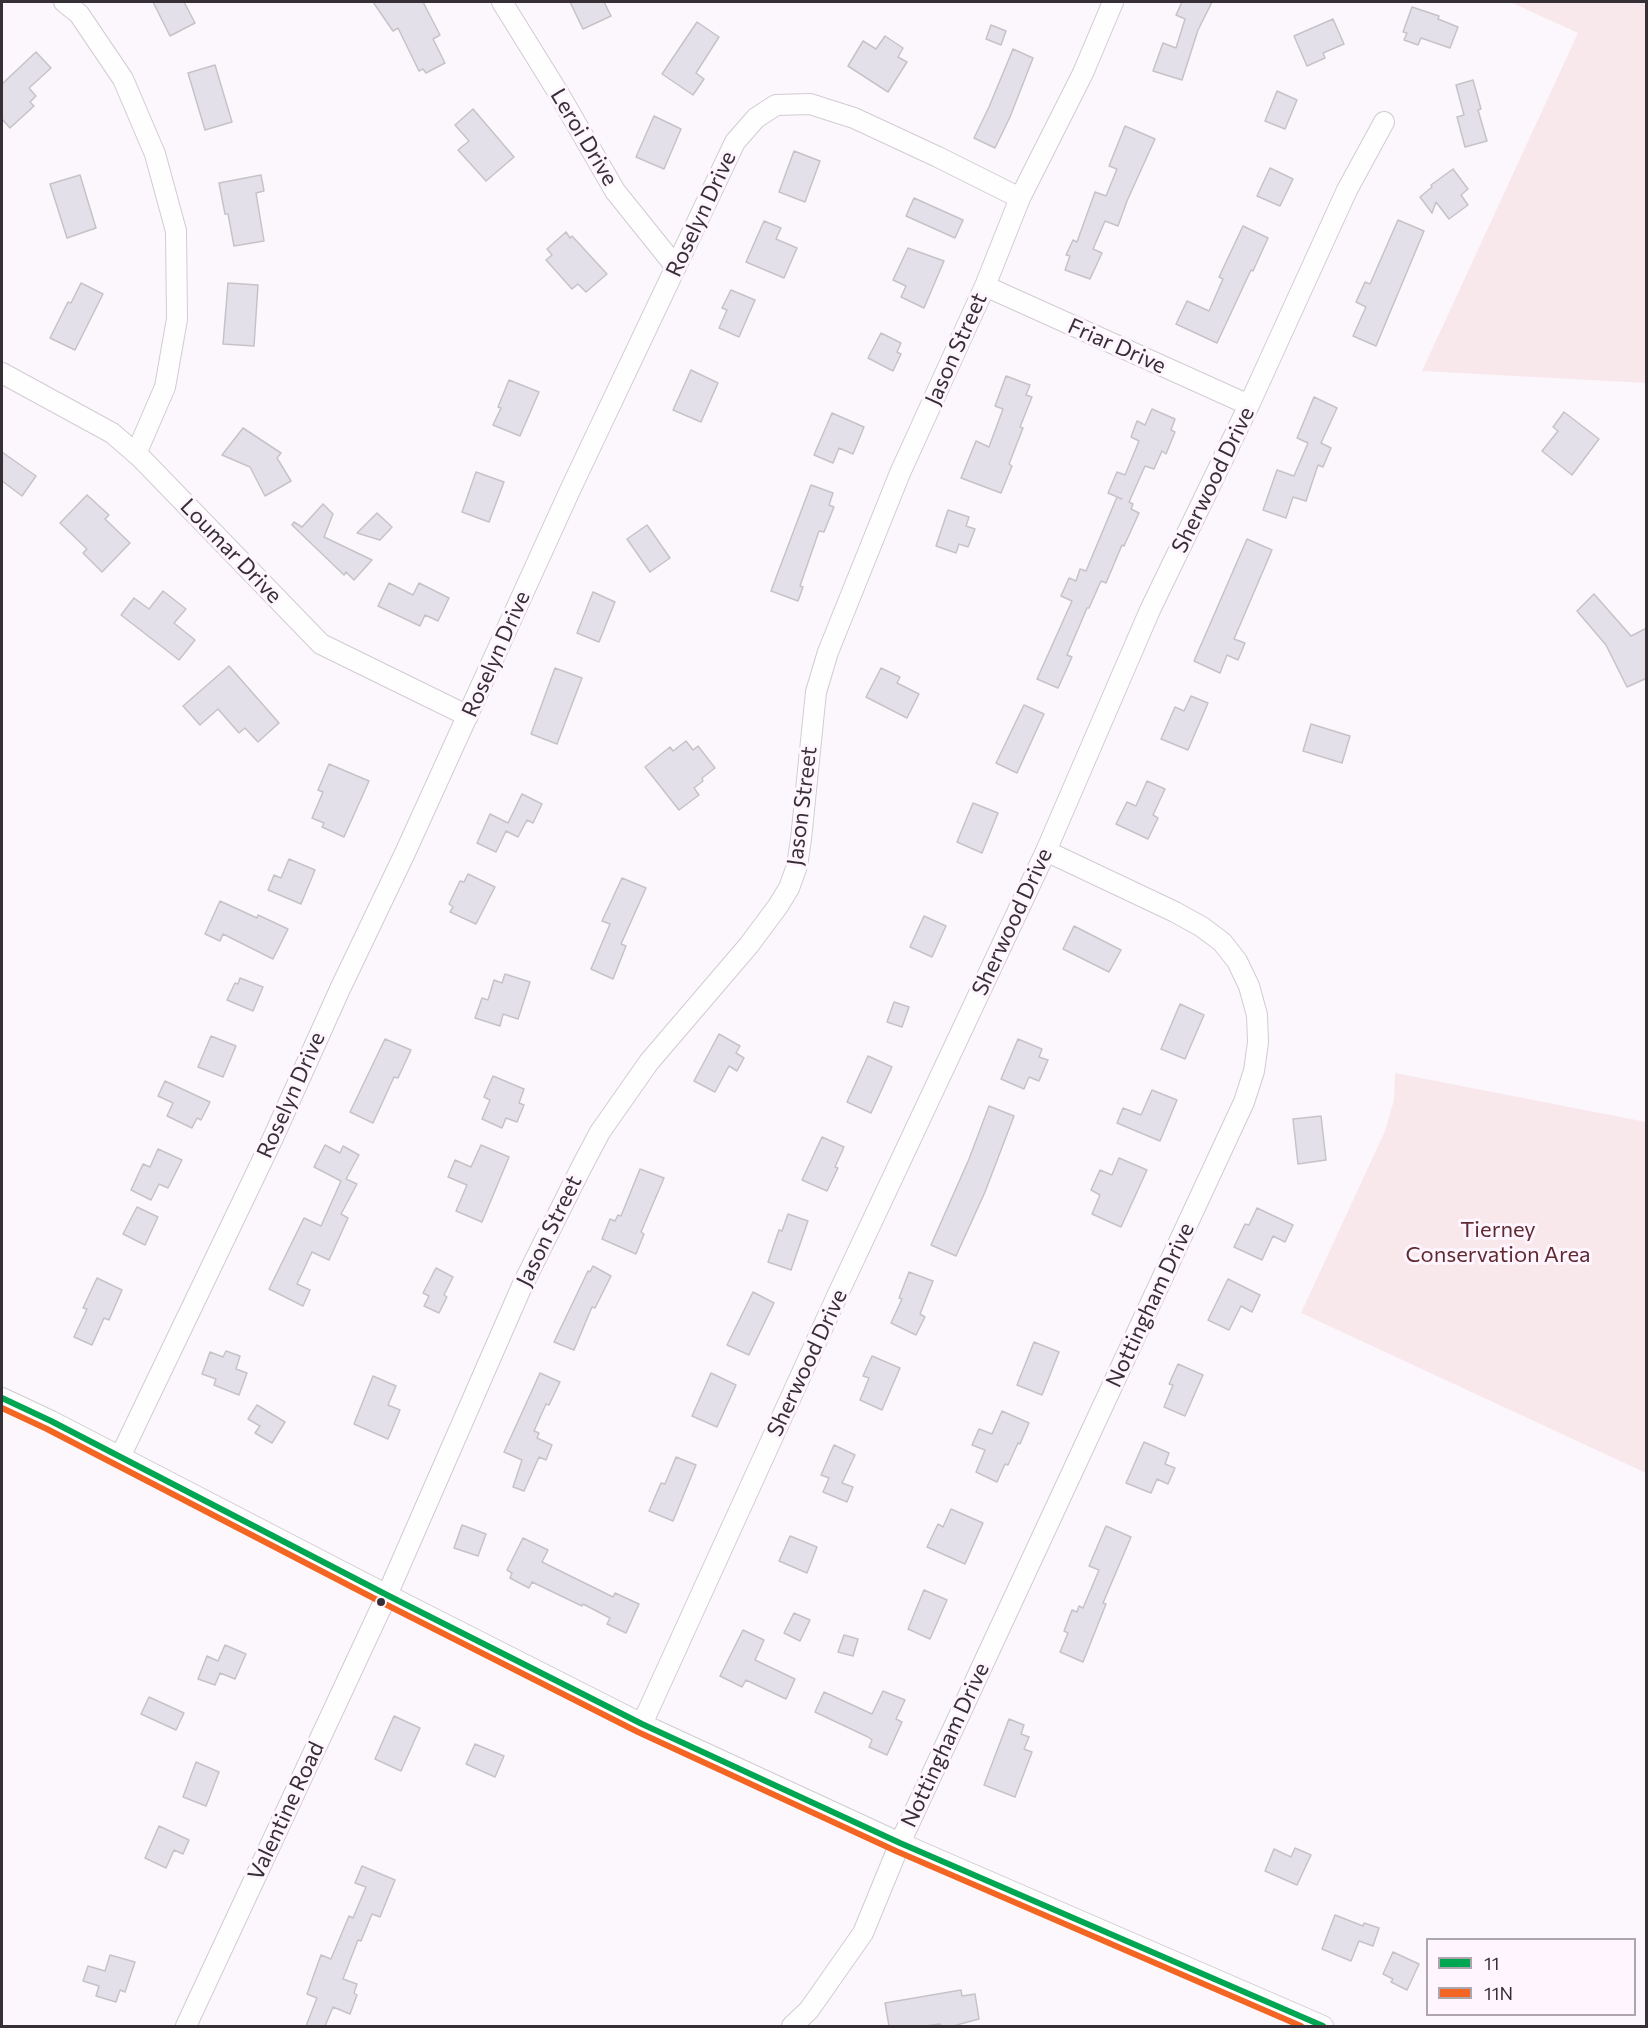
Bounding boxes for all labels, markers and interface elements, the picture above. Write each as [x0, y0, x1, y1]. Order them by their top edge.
street label: Leroi Drive [545, 84, 623, 190]
street label: Roselyn Drive [660, 147, 742, 281]
street label: Jason Street [920, 289, 992, 409]
street label: Friar Drive [1064, 313, 1170, 379]
street label: Sherwood Drive [1166, 403, 1260, 557]
street label: Loumar Drive [175, 493, 287, 609]
street label: Roselyn Drive [456, 587, 536, 721]
street label: Jason Street [782, 745, 822, 867]
street label: Sherwood Drive [966, 844, 1058, 1000]
street label: Roselyn Drive [251, 1028, 331, 1162]
street label: Jason Street [511, 1171, 587, 1291]
park label: Tierney Conservation Area [1405, 1217, 1591, 1268]
street label: Nottingham Drive [1100, 1219, 1200, 1391]
street label: Sherwood Drive [761, 1285, 853, 1441]
unlabelled marker [375, 1596, 387, 1608]
street label: Nottingham Drive [895, 1659, 995, 1831]
street label: Valentine Road [242, 1738, 330, 1884]
legend [1426, 1938, 1636, 2016]
text: 11 [1484, 1952, 1499, 1974]
text: 11N [1484, 1982, 1513, 2004]

